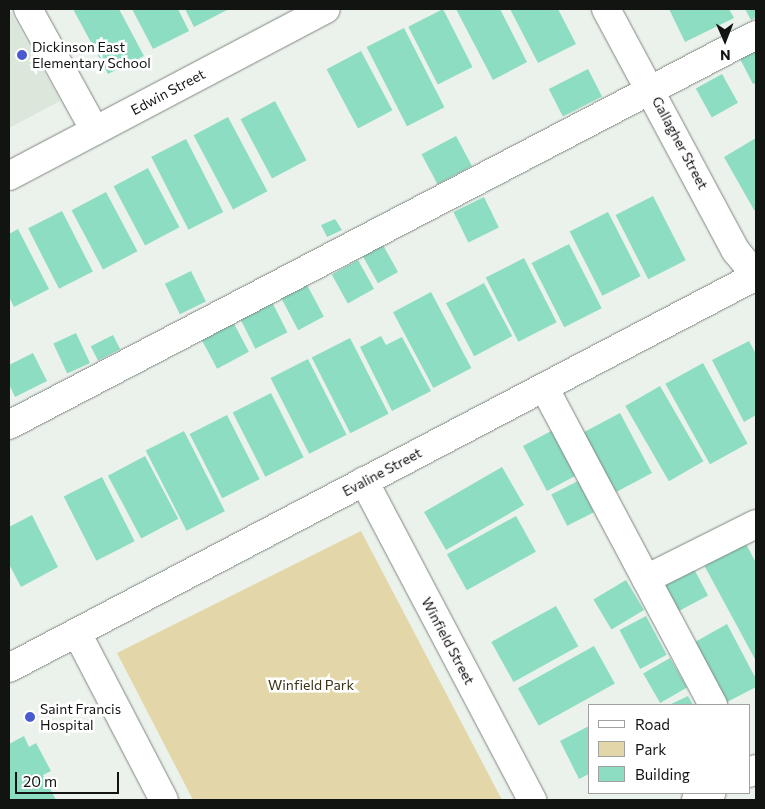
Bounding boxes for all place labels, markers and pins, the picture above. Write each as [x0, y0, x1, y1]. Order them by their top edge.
place label: Dickinson East Elementary School [32, 39, 151, 72]
marker: Dickinson East Elementary School [16, 49, 28, 61]
place label: Saint Francis Hospital [40, 701, 121, 734]
marker: Saint Francis Hospital [24, 711, 36, 723]

